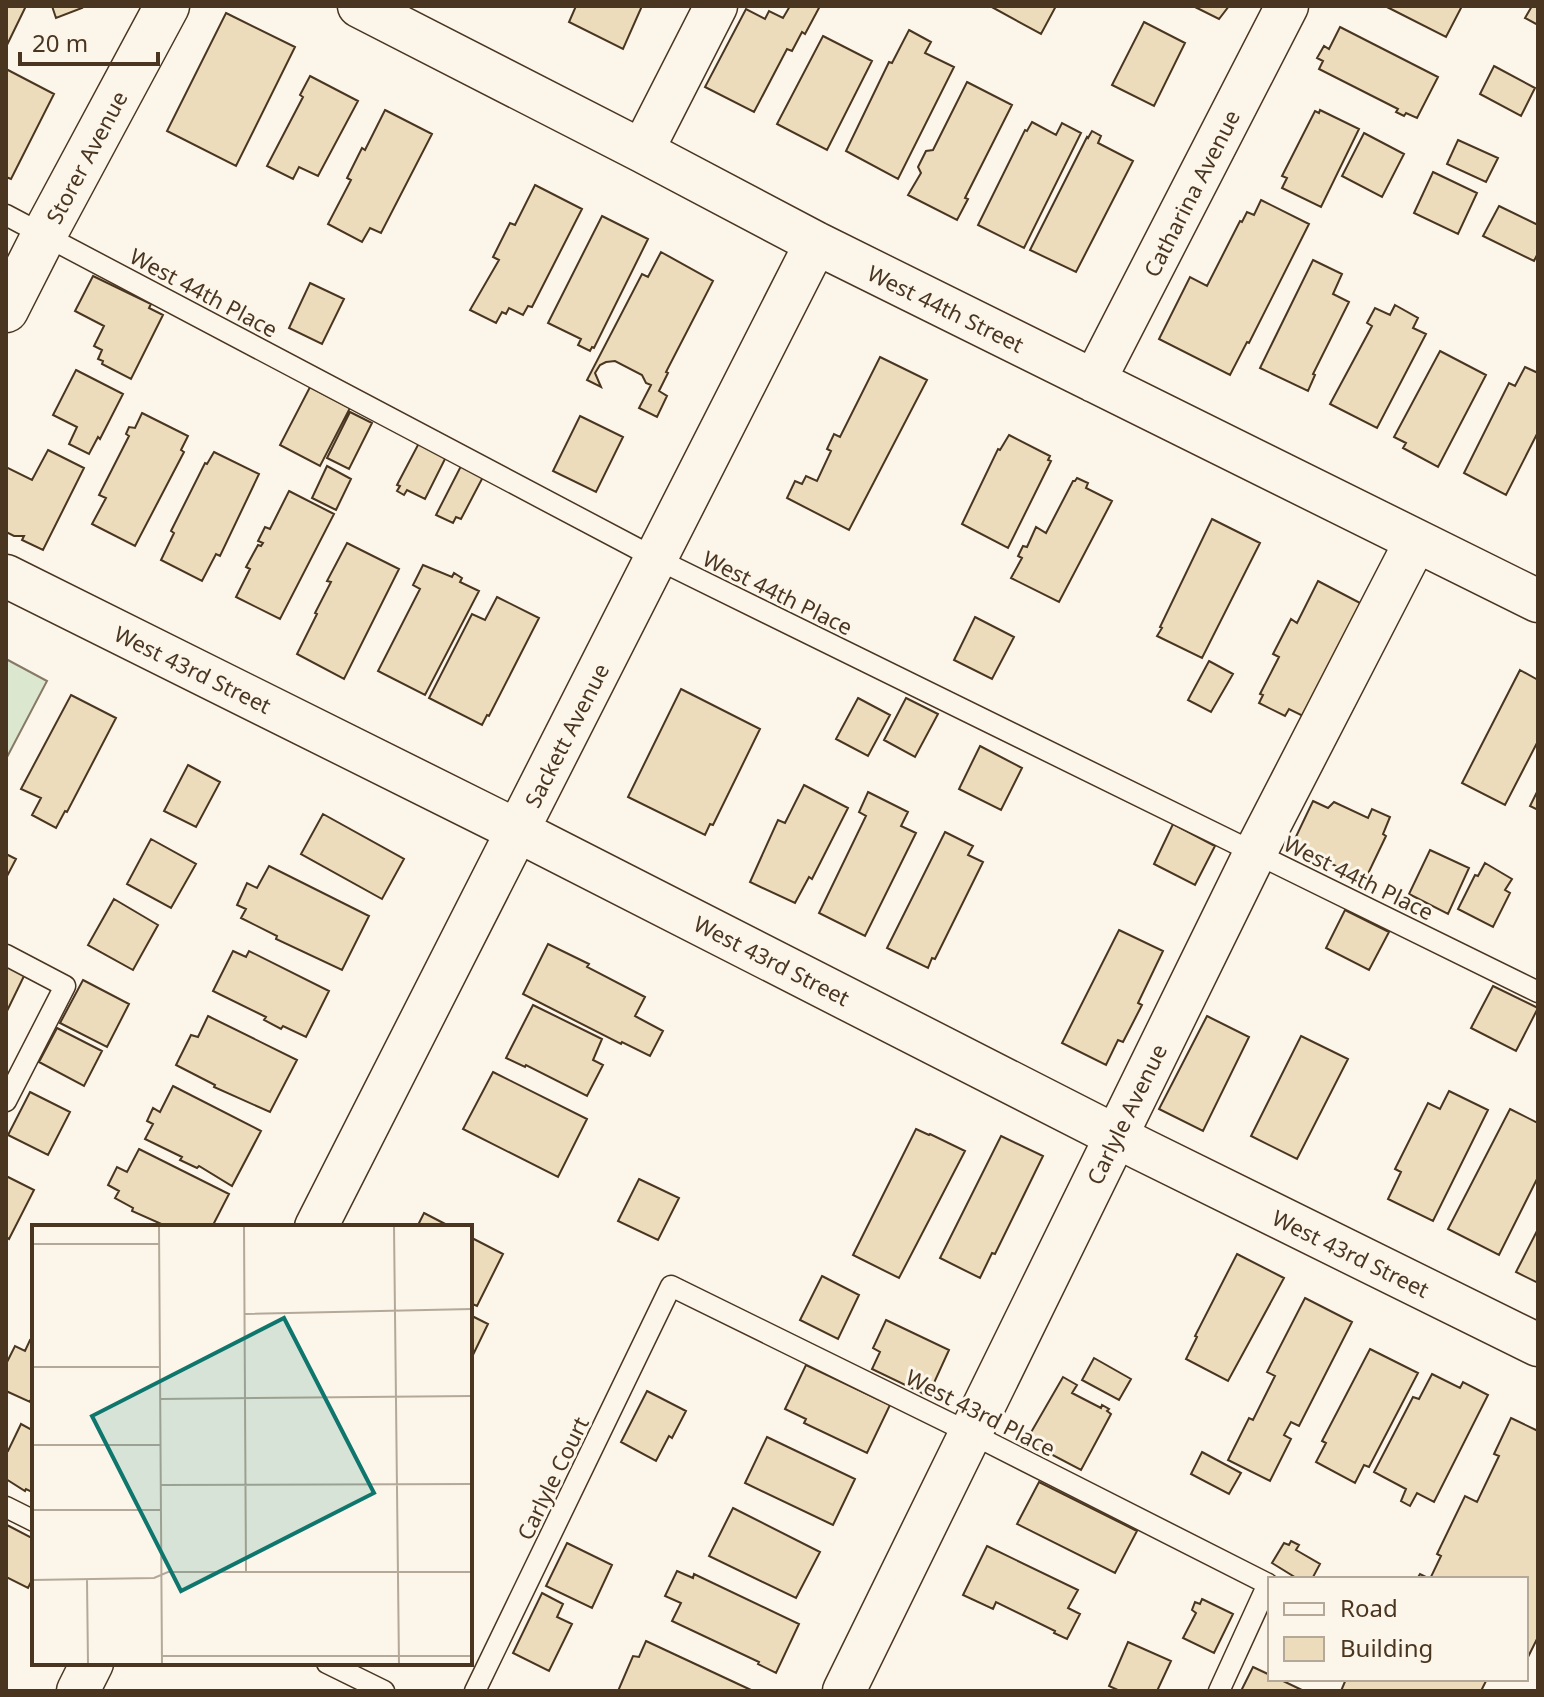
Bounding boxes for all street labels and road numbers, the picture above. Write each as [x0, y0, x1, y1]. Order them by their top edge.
street label: Storer Avenue [38, 85, 134, 229]
street label: Catharina Avenue [1136, 104, 1246, 282]
street label: West 44th Place [125, 240, 283, 344]
street label: West 44th Street [863, 257, 1029, 359]
street label: West 44th Place [698, 543, 858, 641]
street label: West 43rd Street [110, 618, 277, 720]
street label: Sackett Avenue [517, 658, 615, 812]
street label: West 44th Place [1279, 828, 1439, 926]
street label: West 43rd Street [689, 908, 855, 1012]
street label: Carlyle Avenue [1079, 1039, 1173, 1189]
street label: West 43rd Street [1268, 1202, 1435, 1304]
street label: West 43rd Place [901, 1361, 1061, 1463]
street label: Carlyle Court [509, 1411, 595, 1545]

